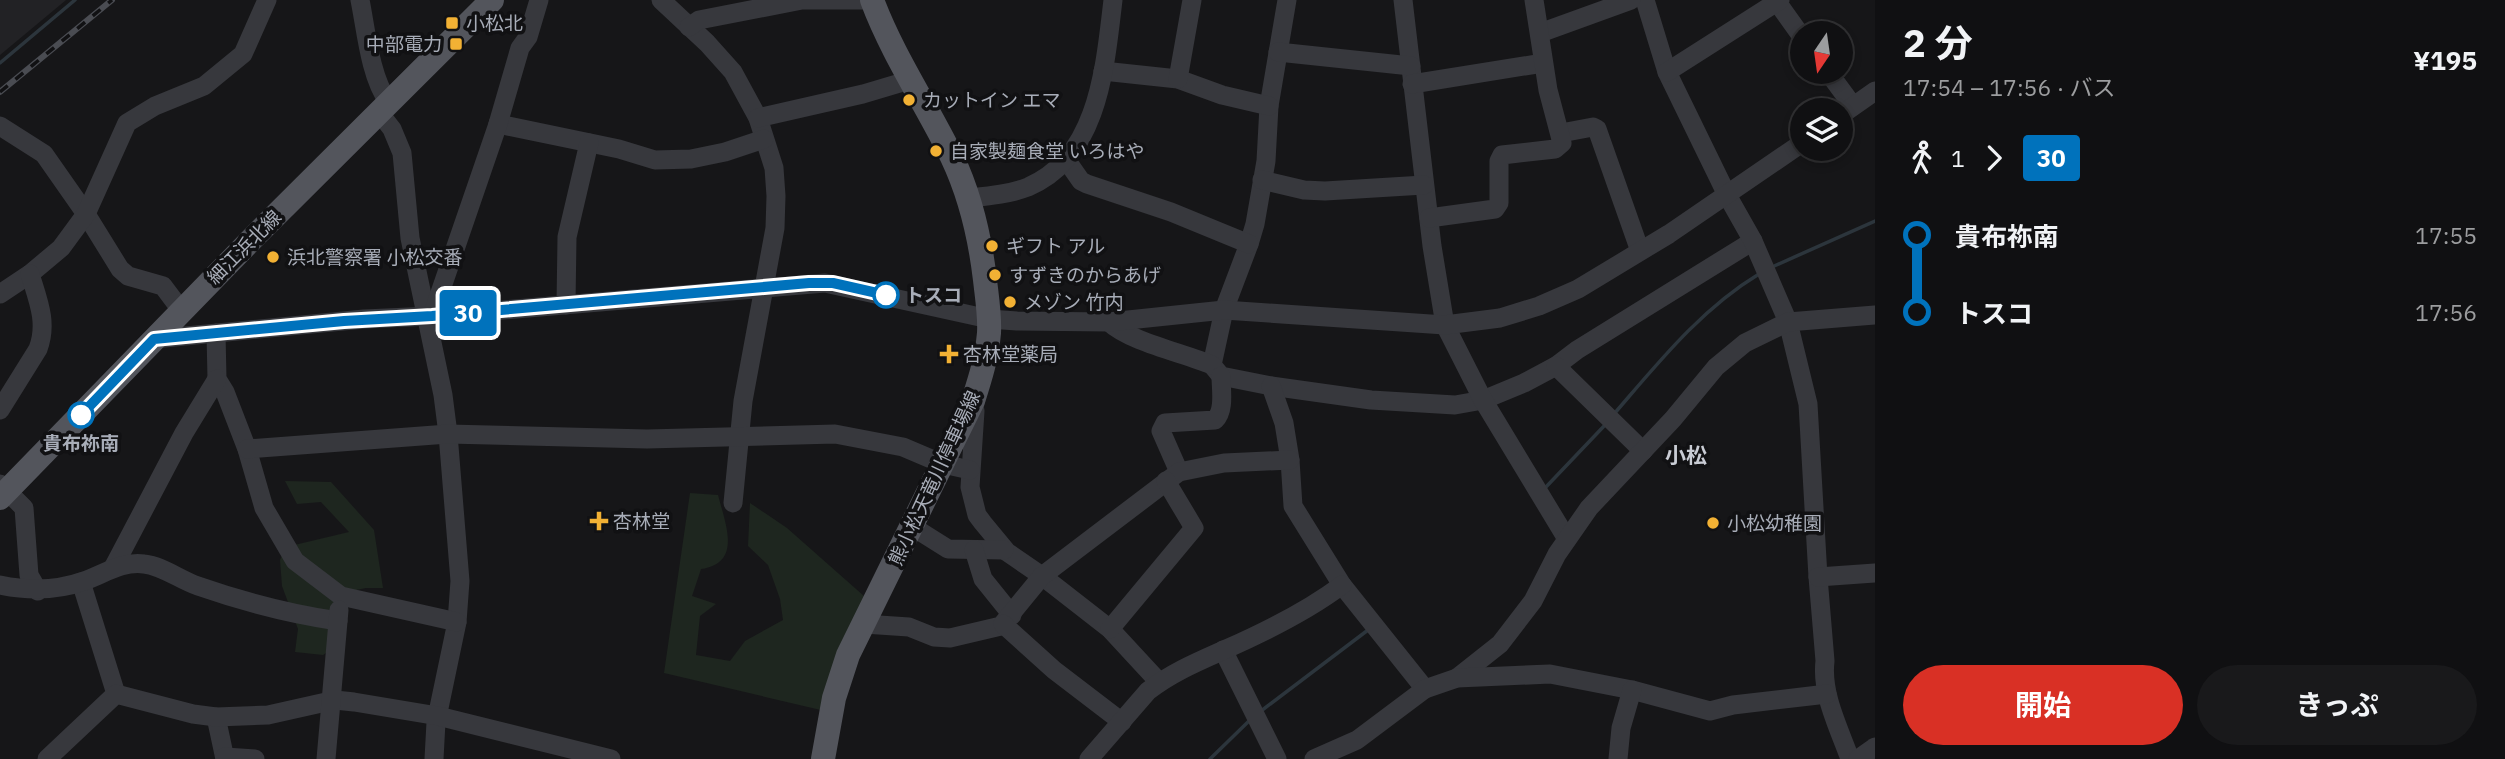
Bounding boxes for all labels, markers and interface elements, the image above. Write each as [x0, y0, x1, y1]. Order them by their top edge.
place label: 小松北 [466, 11, 523, 35]
marker: 小松北 [444, 15, 460, 31]
text: 2 分 [1903, 18, 1973, 67]
north arrow [1790, 21, 1853, 84]
map controls [1790, 21, 1853, 161]
place label: 中部電力 [366, 32, 442, 56]
marker: 中部電力 [448, 36, 464, 52]
text: ¥195 [2413, 43, 2477, 77]
text: 17:54 – 17:56 · バス [1903, 72, 2116, 102]
place label: カットイン エマ [923, 88, 1061, 112]
marker: カットイン エマ [901, 92, 917, 108]
button: layers [1790, 98, 1853, 161]
place label: 自家製麺食堂 いろはや [950, 139, 1145, 163]
icon: walk [1903, 139, 1941, 177]
icon: forward [1975, 139, 2013, 177]
text: 30 [2037, 142, 2066, 174]
marker: 自家製麺食堂 いろはや [928, 143, 944, 159]
text: 1 [1951, 143, 1965, 173]
street label: 細江浜北線 [202, 205, 286, 289]
text: 貴布祢南 [1955, 219, 2059, 253]
text: 17:55 [2415, 220, 2477, 250]
place label: ギフト アル [1006, 234, 1105, 258]
marker: ギフト アル [984, 238, 1000, 254]
place label: 浜北警察署 小松交番 [287, 245, 463, 269]
marker: 浜北警察署 小松交番 [265, 249, 281, 265]
place label: すずきのからあげ [1009, 263, 1161, 287]
marker: すずきのからあげ [987, 267, 1003, 283]
marker: トスコ [873, 282, 899, 308]
place label: トスコ [905, 283, 962, 307]
line badge: 30 [436, 290, 500, 336]
place label: メゾン 竹内 [1024, 290, 1123, 314]
marker: メゾン 竹内 [1002, 294, 1018, 310]
text: トスコ [1955, 296, 2033, 330]
text: 30 [454, 297, 482, 329]
text: 17:56 [2415, 297, 2477, 327]
place label: 杏林堂薬局 [963, 342, 1058, 366]
marker: 杏林堂薬局 [941, 346, 957, 362]
street label: 熊小松天竜川停車場線 [883, 387, 985, 569]
marker: 貴布祢南 [68, 402, 94, 428]
place label: 貴布祢南 [43, 431, 119, 455]
district label: 小松 [1665, 441, 1707, 469]
place label: 杏林堂 [613, 509, 670, 533]
place label: 小松幼稚園 [1727, 511, 1822, 535]
marker: 杏林堂 [591, 513, 607, 529]
marker: 小松幼稚園 [1705, 515, 1721, 531]
button: 開始 [1903, 665, 2183, 745]
button: きっぷ [2197, 665, 2477, 745]

